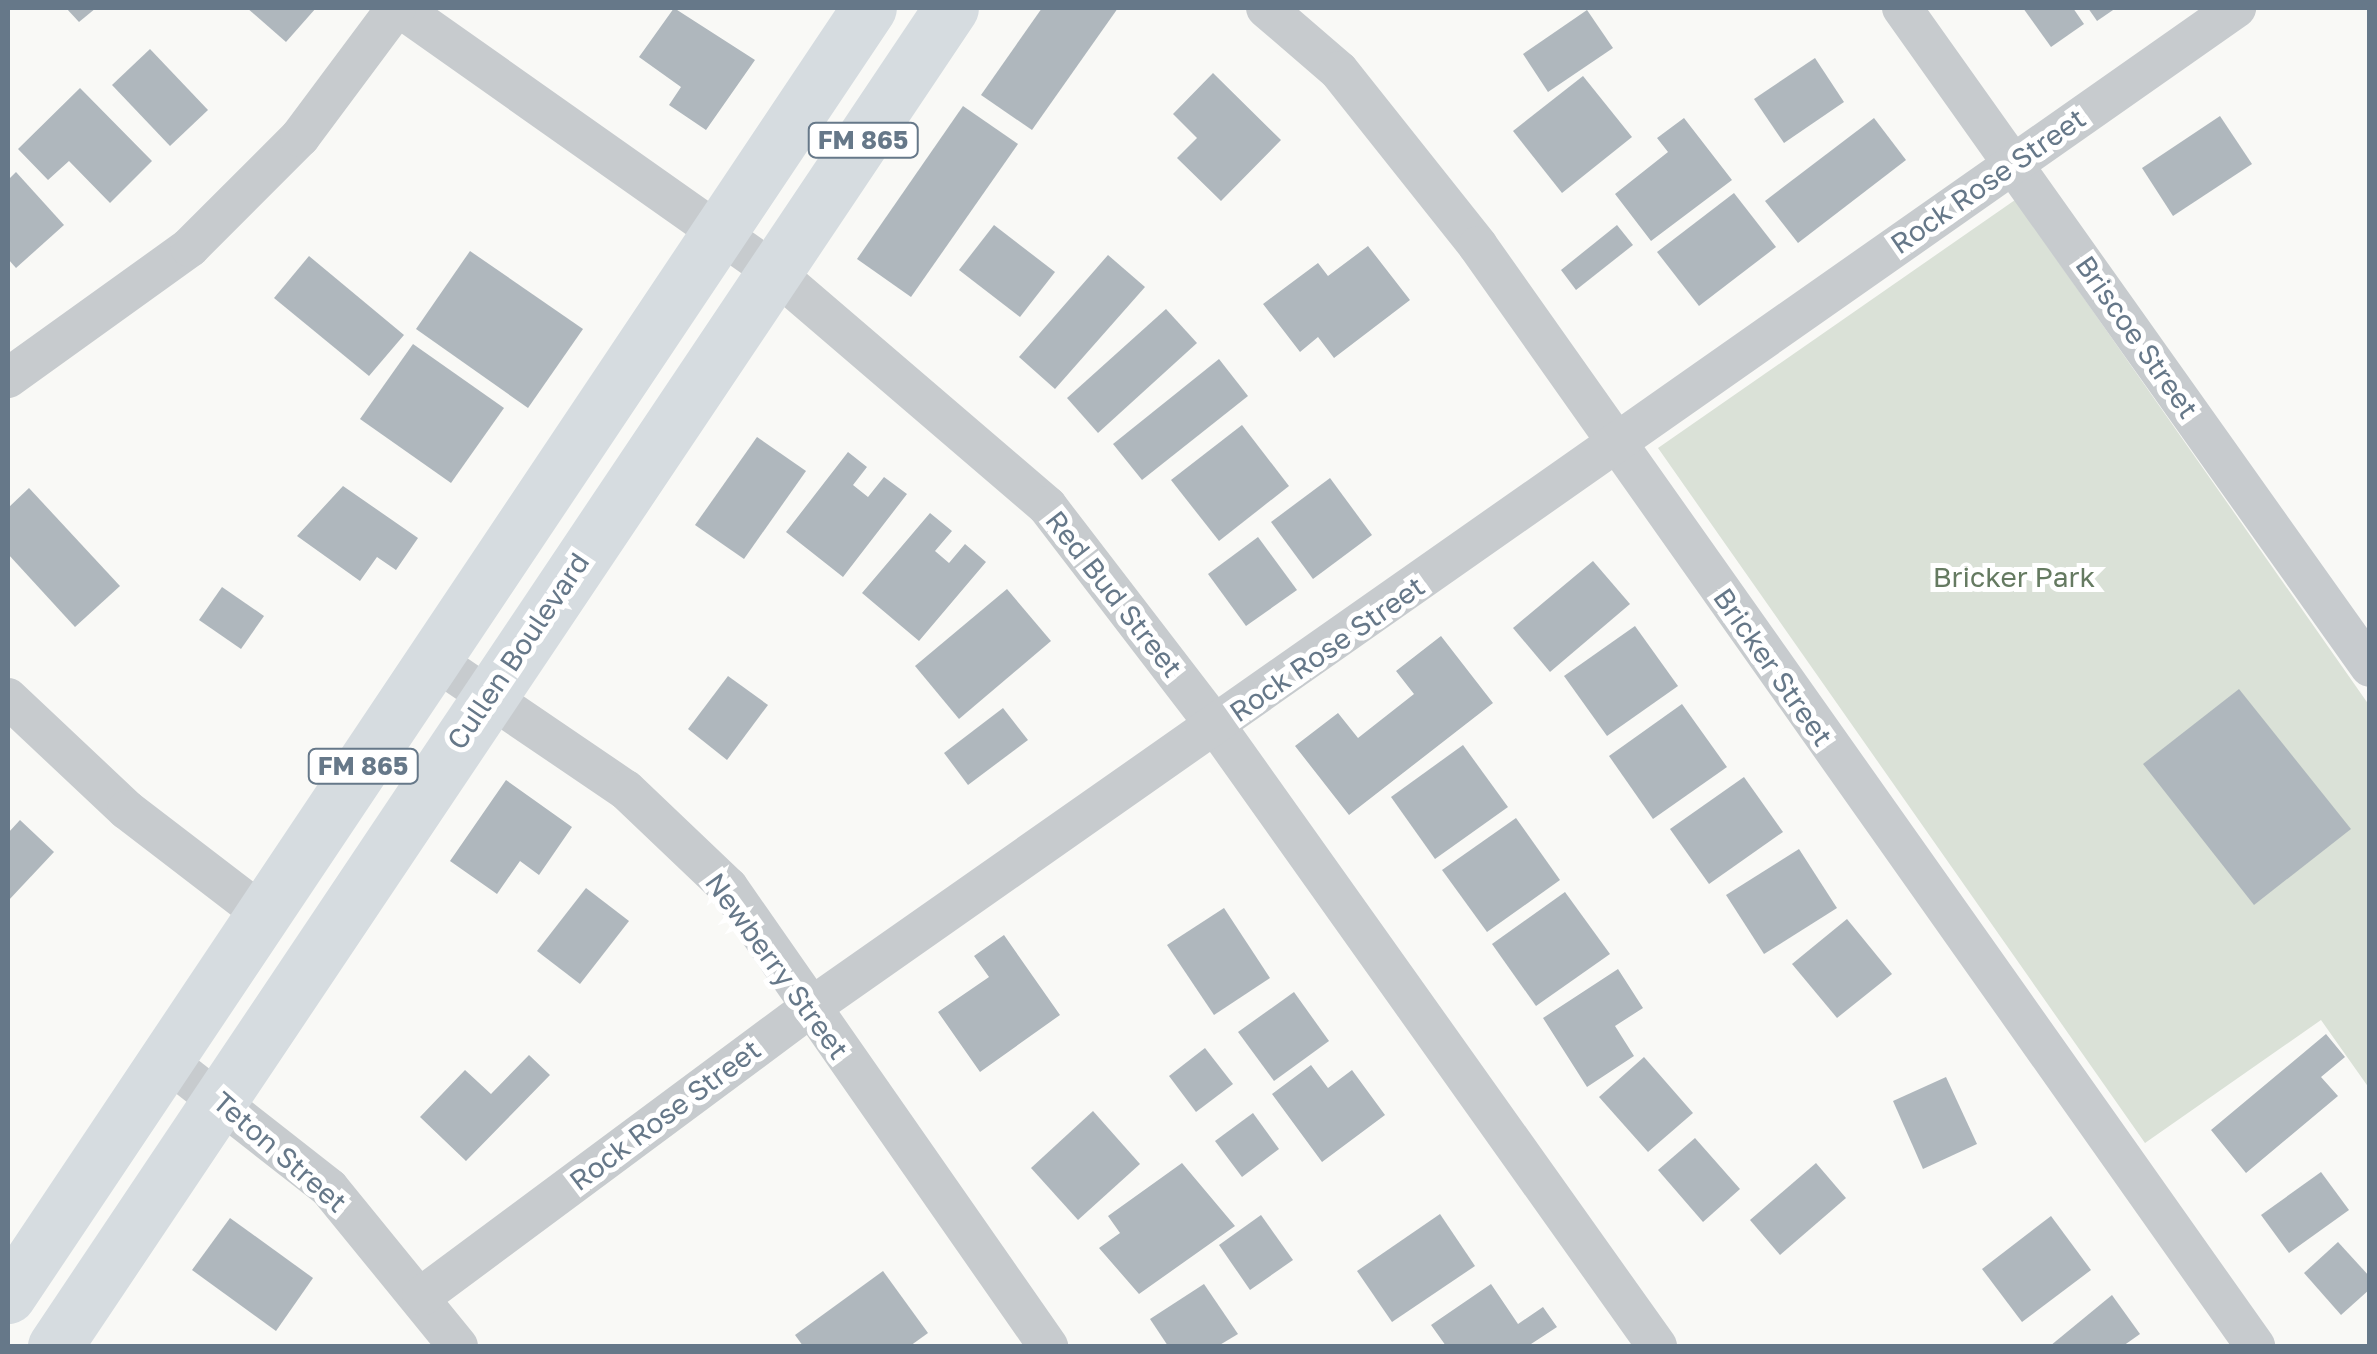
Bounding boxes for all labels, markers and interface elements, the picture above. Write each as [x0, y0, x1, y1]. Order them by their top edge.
street label: Rock Rose Street [1884, 101, 2092, 261]
road number: FM 865 [806, 120, 920, 160]
street label: Briscoe Street [2069, 249, 2205, 425]
street label: Red Bud Street [1039, 504, 1189, 684]
street label: Cullen Boulevard [440, 546, 596, 756]
park label: Bricker Park [1933, 560, 2095, 594]
street label: Rock Rose Street [1223, 569, 1431, 729]
street label: Bricker Street [1706, 582, 1840, 752]
road number: FM 865 [306, 746, 420, 786]
street label: Newberry Street [698, 866, 856, 1066]
street label: Rock Rose Street [563, 1032, 767, 1198]
street label: Teton Street [206, 1085, 354, 1219]

